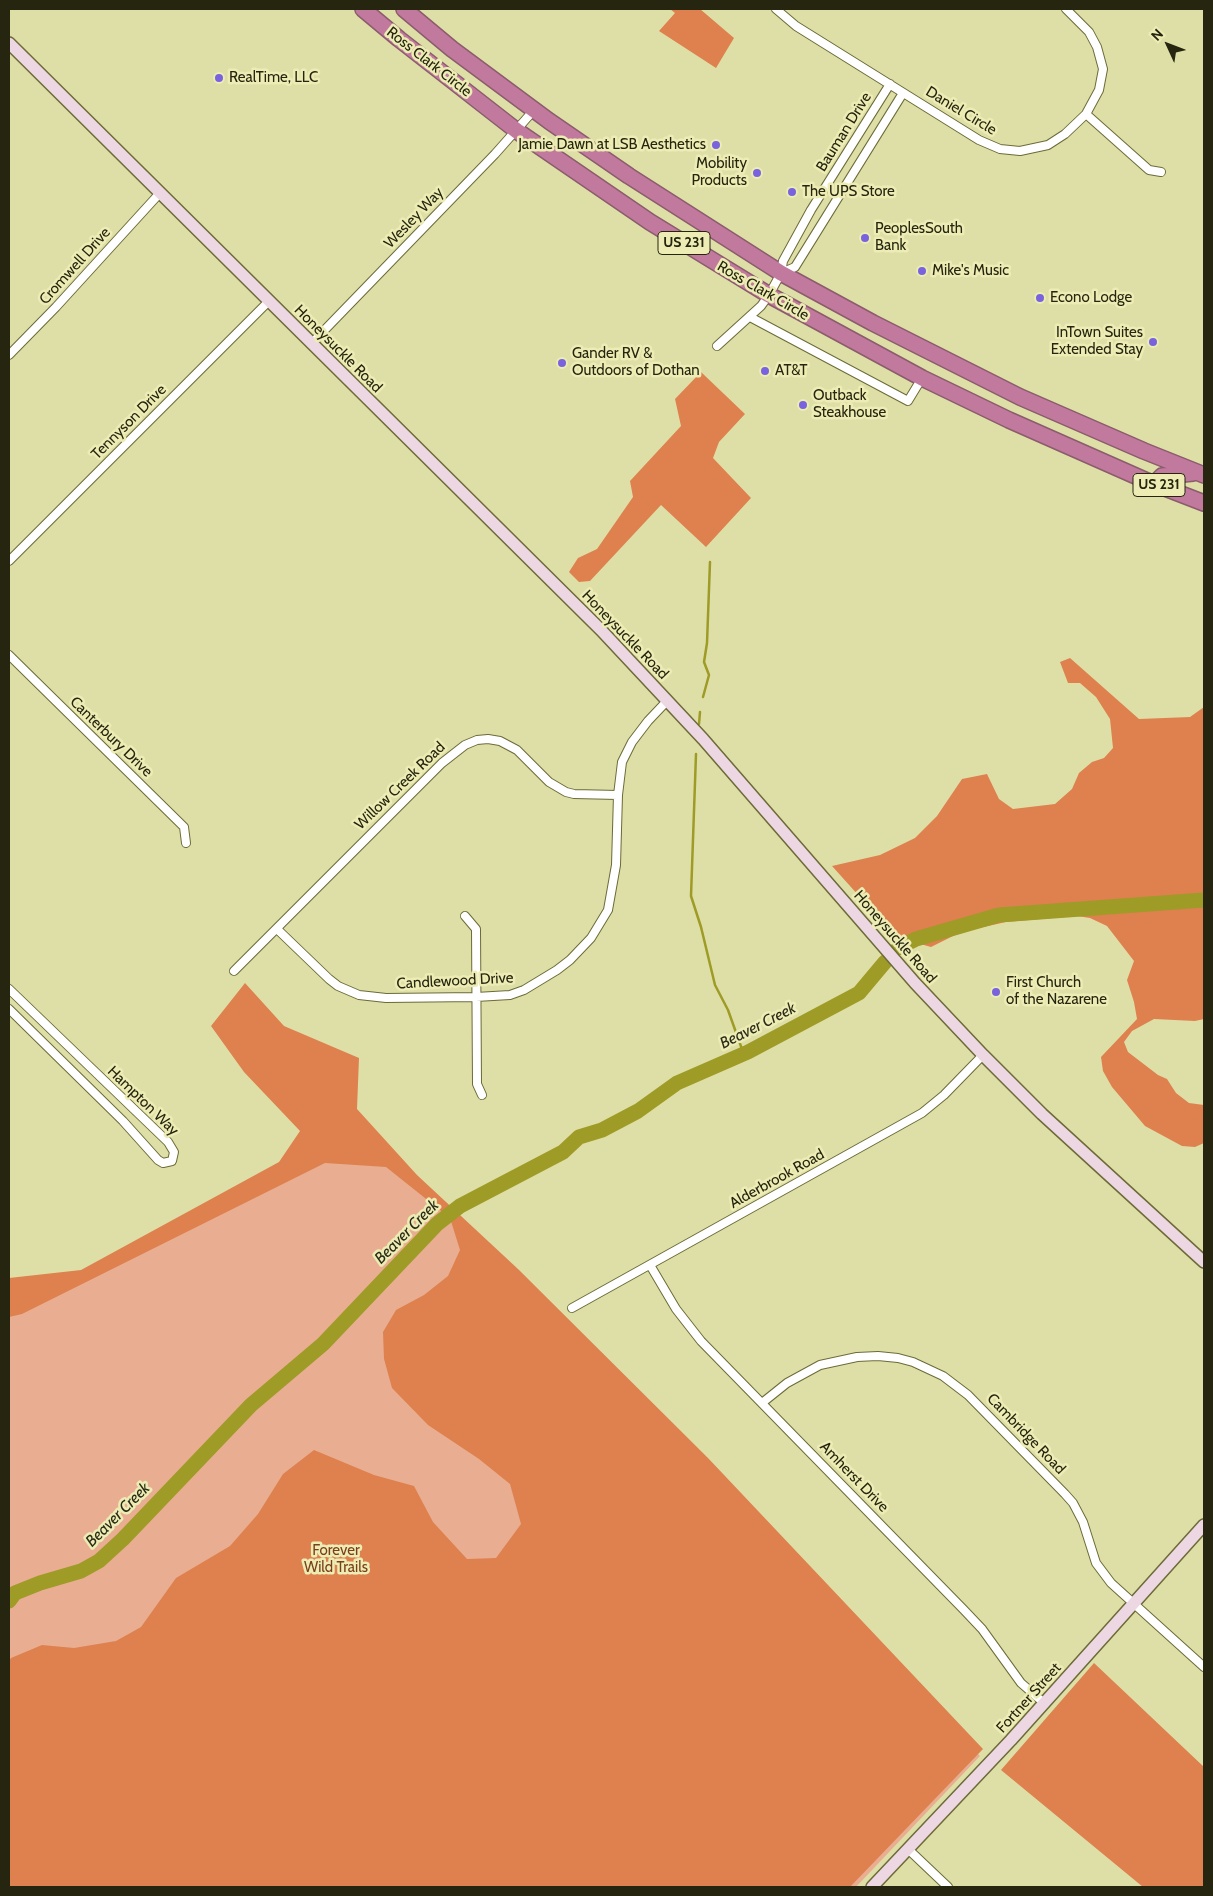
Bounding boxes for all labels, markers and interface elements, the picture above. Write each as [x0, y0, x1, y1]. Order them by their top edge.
north arrow [1143, 20, 1193, 70]
street label: Ross Clark Circle [383, 23, 475, 101]
text: N [1147, 25, 1167, 45]
place label: RealTime, LLC [229, 69, 318, 87]
marker: RealTime, LLC [213, 72, 225, 84]
street label: Daniel Circle [922, 83, 1000, 139]
street label: Bauman Drive [813, 89, 875, 175]
place label: Jamie Dawn at LSB Aesthetics [518, 136, 706, 154]
marker: Jamie Dawn at LSB Aesthetics [710, 139, 722, 151]
place label: Mobility Products [691, 155, 747, 190]
marker: Mobility Products [751, 167, 763, 179]
place label: The UPS Store [802, 183, 895, 201]
street label: Wesley Way [381, 184, 447, 252]
marker: The UPS Store [786, 186, 798, 198]
place label: PeoplesSouth Bank [875, 220, 963, 255]
street label: Cromwell Drive [36, 224, 114, 308]
road number: US 231 [658, 232, 710, 254]
marker: PeoplesSouth Bank [859, 232, 871, 244]
street label: Ross Clark Circle [714, 257, 812, 325]
place label: Mike's Music [932, 262, 1009, 280]
marker: Mike's Music [916, 265, 928, 277]
place label: Econo Lodge [1050, 289, 1132, 307]
marker: Econo Lodge [1034, 292, 1046, 304]
street label: Honeysuckle Road [290, 301, 386, 397]
place label: InTown Suites Extended Stay [1051, 324, 1143, 359]
marker: InTown Suites Extended Stay [1147, 336, 1159, 348]
place label: Gander RV & Outdoors of Dothan [572, 345, 700, 380]
marker: Gander RV & Outdoors of Dothan [556, 357, 568, 369]
place label: AT&T [775, 362, 808, 380]
marker: AT&T [759, 365, 771, 377]
street label: Tennyson Drive [88, 381, 170, 463]
place label: Outback Steakhouse [813, 387, 886, 422]
marker: Outback Steakhouse [797, 399, 809, 411]
road number: US 231 [1133, 474, 1185, 496]
street label: Honeysuckle Road [578, 587, 672, 683]
street label: Canterbury Drive [66, 693, 156, 781]
street label: Willow Creek Road [351, 738, 449, 834]
street label: Honeysuckle Road [850, 887, 940, 987]
street label: Candlewood Drive [396, 969, 514, 993]
place label: First Church of the Nazarene [1006, 974, 1107, 1009]
marker: First Church of the Nazarene [990, 986, 1002, 998]
water label: Beaver Creek [717, 999, 799, 1053]
street label: Hampton Way [104, 1063, 182, 1139]
street label: Alderbrook Road [727, 1146, 827, 1212]
water label: Beaver Creek [371, 1196, 443, 1268]
street label: Cambridge Road [983, 1390, 1069, 1478]
street label: Amherst Drive [816, 1438, 892, 1516]
water label: Beaver Creek [82, 1479, 154, 1551]
park label: Forever Wild Trails [304, 1542, 368, 1577]
street label: Fortner Street [993, 1659, 1065, 1737]

